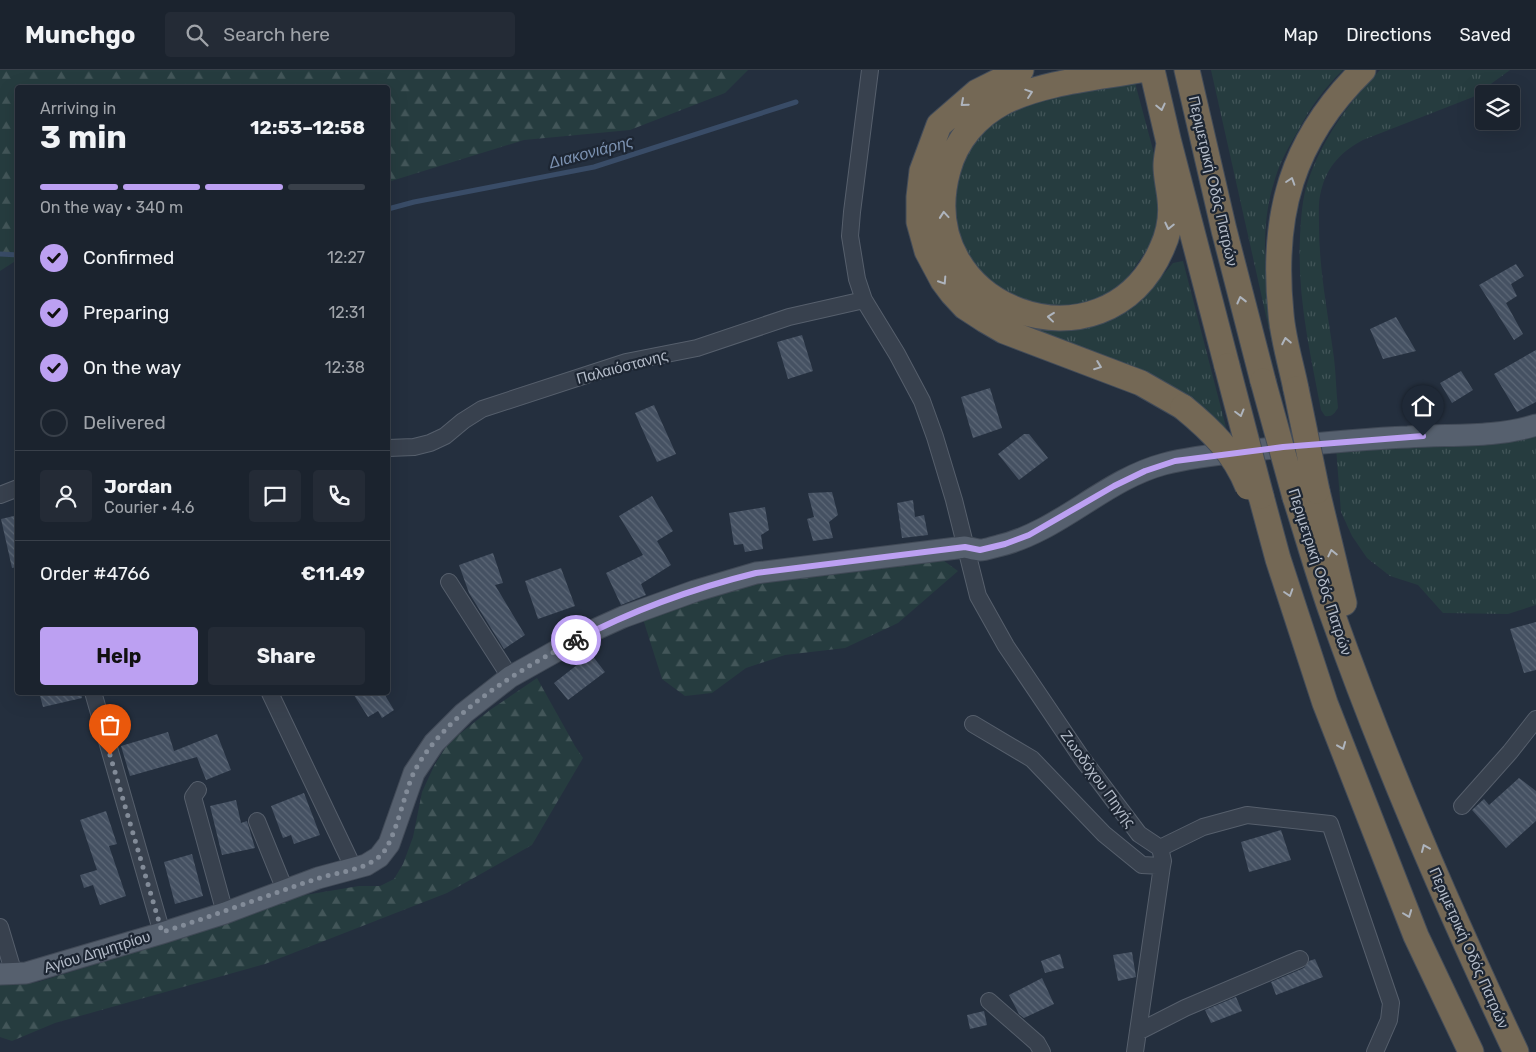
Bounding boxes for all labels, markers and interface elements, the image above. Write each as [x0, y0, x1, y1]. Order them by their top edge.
search box [165, 12, 515, 57]
text: Munchgo [25, 21, 135, 49]
icon: search [183, 21, 211, 49]
text: Search here [223, 23, 330, 46]
text: Map [1283, 24, 1318, 46]
text: Directions [1346, 24, 1432, 46]
text: Saved [1460, 24, 1511, 46]
map controls [1475, 85, 1520, 130]
button: layers [1475, 85, 1520, 130]
one-way arrow [1024, 89, 1032, 99]
street label: Περιμετρική Οδός Πατρών [1185, 94, 1241, 268]
one-way arrow [961, 98, 970, 107]
text: Arriving in [40, 99, 116, 118]
one-way arrow [1155, 102, 1166, 111]
text: 12:53–12:58 [250, 116, 365, 139]
text: 3 min [40, 118, 127, 156]
water label: Διακονιάρης [546, 132, 636, 173]
one-way arrow [1285, 177, 1295, 185]
text: On the way · 340 m [40, 198, 183, 217]
one-way arrow [938, 210, 949, 218]
one-way arrow [1164, 222, 1174, 231]
icon: check [40, 244, 68, 272]
text: Confirmed [83, 246, 174, 269]
text: 12:27 [327, 248, 365, 267]
one-way arrow [937, 275, 946, 285]
one-way arrow [1236, 295, 1247, 304]
icon: check [40, 299, 68, 327]
text: Preparing [83, 301, 169, 324]
text: 12:31 [328, 303, 365, 322]
one-way arrow [1047, 312, 1055, 323]
one-way arrow [1281, 337, 1292, 346]
street label: Παλαιόστανης [574, 346, 670, 388]
icon: check [40, 354, 68, 382]
text: On the way [83, 356, 181, 379]
text: 12:38 [325, 358, 365, 377]
one-way arrow [1093, 361, 1101, 371]
pin [1402, 385, 1444, 436]
icon: home [1409, 392, 1437, 420]
one-way arrow [1234, 408, 1244, 416]
text: Delivered [83, 411, 166, 434]
button: person [40, 470, 92, 522]
button: chat [249, 470, 301, 522]
button: phone [313, 470, 365, 522]
text: Jordan [104, 475, 172, 498]
street label: Περιμετρική Οδός Πατρών [1284, 486, 1356, 658]
text: Courier · 4.6 [104, 498, 194, 517]
one-way arrow [1327, 549, 1338, 558]
text: Order #4766 [40, 562, 150, 585]
text: €11.49 [301, 562, 365, 585]
one-way arrow [1283, 588, 1293, 597]
courier [551, 615, 601, 665]
icon: bike [562, 626, 590, 654]
button: Help [40, 627, 198, 685]
button: Share [208, 627, 365, 685]
pin [89, 704, 131, 755]
icon: bag [96, 711, 124, 739]
street label: Ζωοδόχου Πηγής [1057, 727, 1139, 831]
one-way arrow [1336, 742, 1346, 750]
one-way arrow [1420, 844, 1431, 853]
street label: Περιμετρική Οδός Πατρών [1425, 865, 1513, 1031]
one-way arrow [1402, 909, 1412, 918]
street label: Αγίου Δημητρίου [42, 927, 152, 977]

